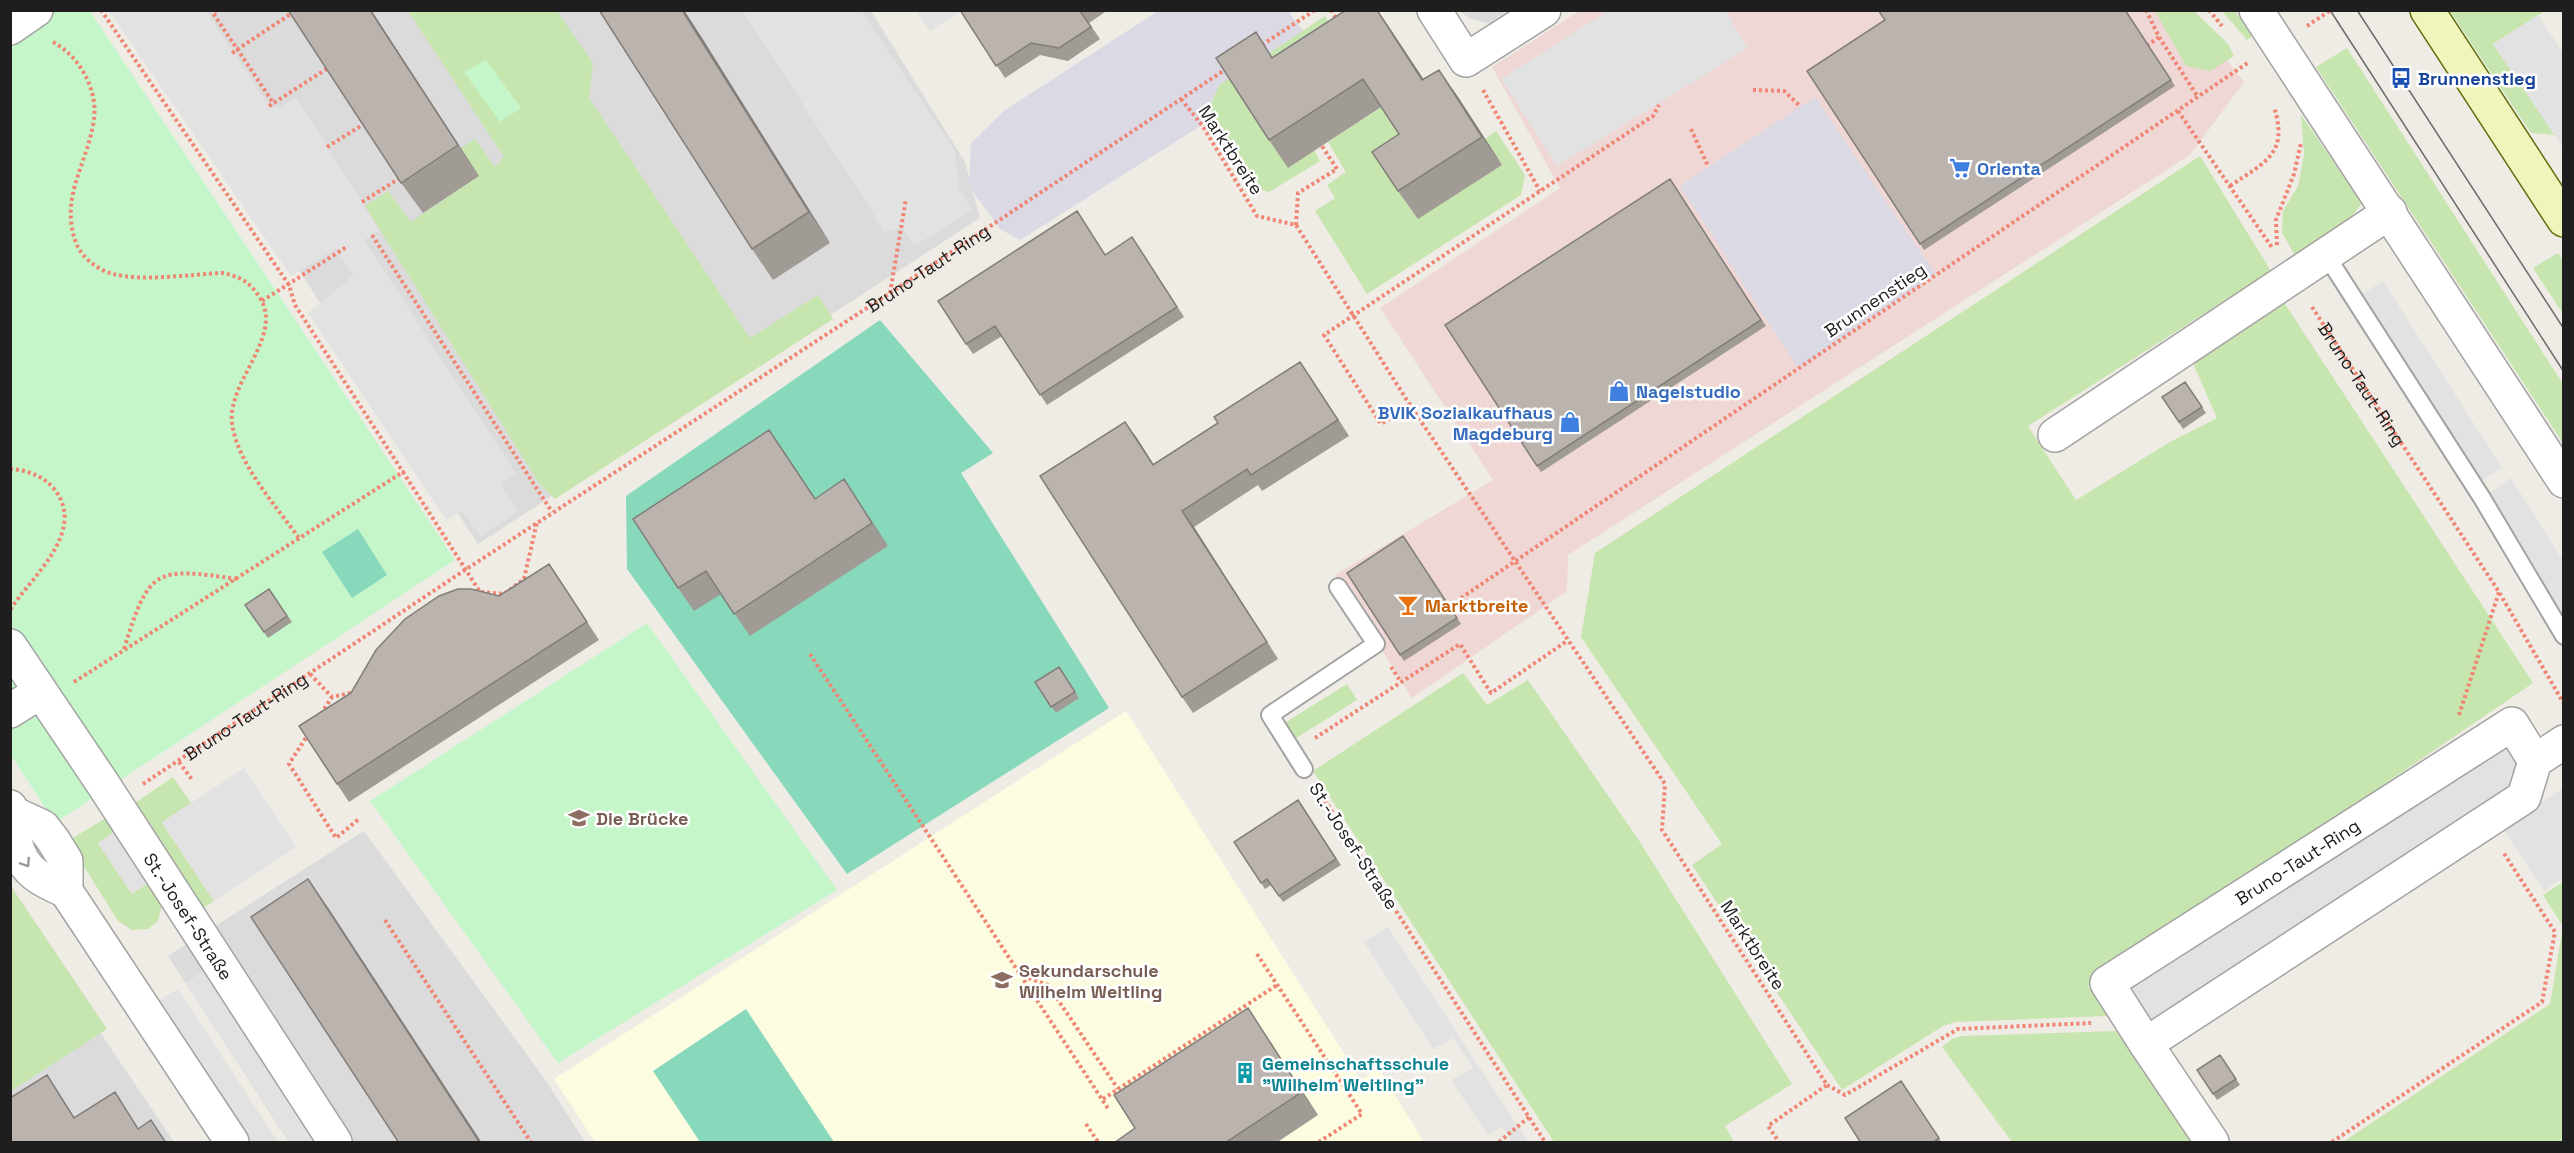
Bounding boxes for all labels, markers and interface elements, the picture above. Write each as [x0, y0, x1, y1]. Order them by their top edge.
bus stop icon: Brunnenstieg [2389, 66, 2413, 90]
place label: Brunnenstieg [2418, 67, 2536, 90]
street label: Marktbreite [1193, 101, 1269, 199]
supermarket icon: Orienta [1948, 156, 1972, 180]
place label: Orienta [1977, 157, 2042, 180]
street label: Bruno-Taut-Ring [861, 219, 994, 317]
street label: Brunnenstieg [1820, 258, 1930, 342]
street label: Bruno-Taut-Ring [2314, 318, 2411, 450]
shop icon: Nagelstudio [1607, 379, 1631, 403]
place label: Nagelstudio [1636, 380, 1741, 403]
place label: BVIK Sozialkaufhaus Magdeburg [1378, 401, 1553, 445]
shop icon: BVIK Sozialkaufhaus Magdeburg [1558, 410, 1582, 434]
bar icon: Marktbreite [1396, 593, 1420, 617]
place label: Marktbreite [1425, 594, 1529, 617]
street label: Bruno-Taut-Ring [179, 667, 311, 765]
street label: St.-Josef-Straße [1304, 778, 1404, 914]
school or university icon: Die Brücke [567, 806, 591, 830]
place label: Die Brücke [596, 807, 688, 830]
street label: Bruno-Taut-Ring [2230, 813, 2364, 910]
street label: St.-Josef-Straße [139, 848, 238, 984]
one-way arrow [19, 856, 30, 867]
street label: Marktbreite [1715, 896, 1791, 994]
place label: Sekundarschule Wilhelm Weitling [1019, 959, 1162, 1003]
school or university icon: Sekundarschule Wilhelm Weitling [990, 968, 1014, 992]
place label: Gemeinschaftsschule "Wilhelm Weitling" [1262, 1052, 1449, 1096]
building icon: Gemeinschaftsschule "Wilhelm Weitling" [1233, 1061, 1257, 1085]

